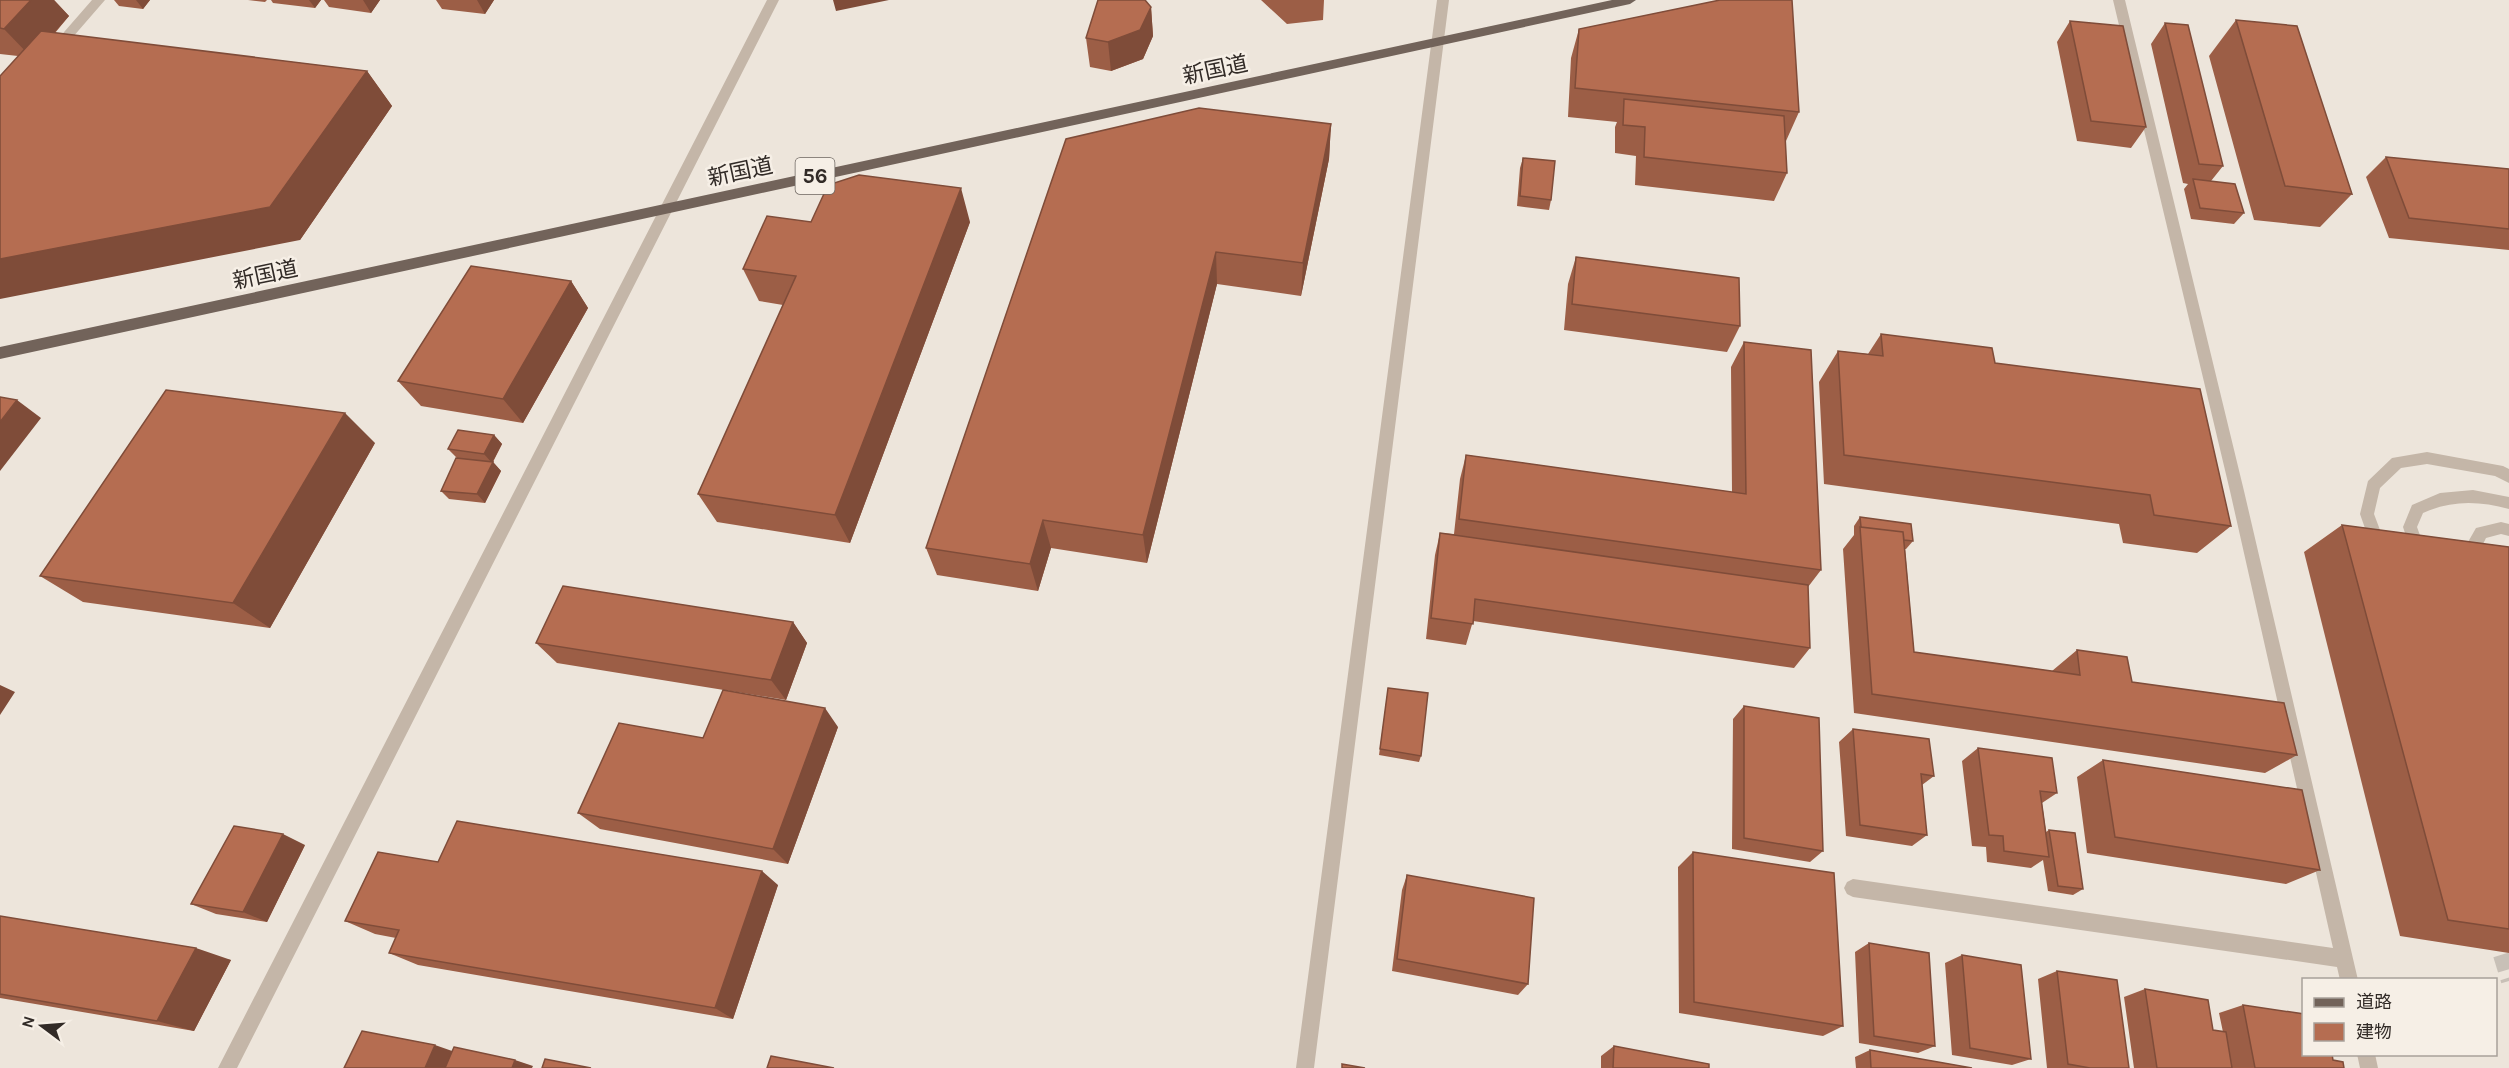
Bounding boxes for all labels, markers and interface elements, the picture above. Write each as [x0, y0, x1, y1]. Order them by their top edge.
street label: 新国道 [1180, 50, 1250, 90]
street label: 新国道 [705, 152, 775, 192]
road number: 56 [796, 158, 834, 194]
street label: 新国道 [230, 255, 300, 295]
legend [2302, 978, 2497, 1056]
text: 道路 [2356, 991, 2392, 1013]
north arrow [12, 996, 72, 1056]
text: N [17, 1014, 39, 1030]
text: 建物 [2356, 1021, 2392, 1043]

